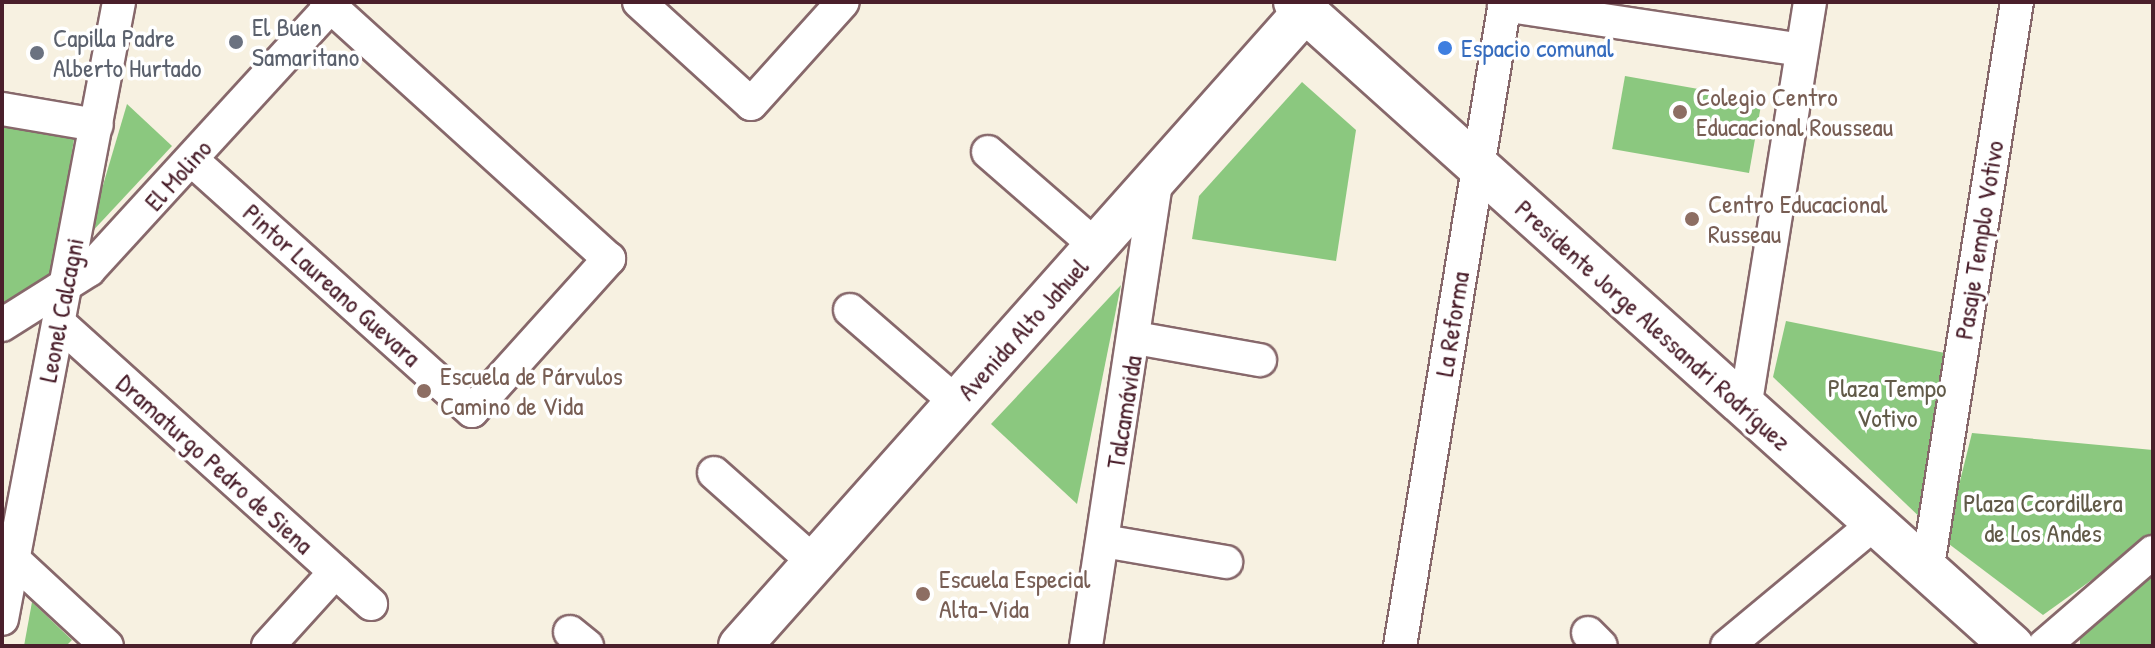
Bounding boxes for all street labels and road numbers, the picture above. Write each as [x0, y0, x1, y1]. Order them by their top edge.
street label: El Molino [138, 133, 218, 217]
street label: Pasaje Templo Votivo [1948, 138, 2010, 342]
street label: Presidente Jorge Alessandri Rodríguez [1509, 193, 1797, 457]
street label: Pintor Laureano Guevara [237, 197, 427, 373]
street label: Leonel Calcagni [32, 235, 90, 385]
street label: Avenida Alto Jahuel [951, 251, 1095, 407]
street label: La Reforma [1428, 269, 1476, 379]
street label: Talcamávida [1100, 353, 1148, 471]
street label: Dramaturgo Pedro de Siena [110, 367, 320, 561]

